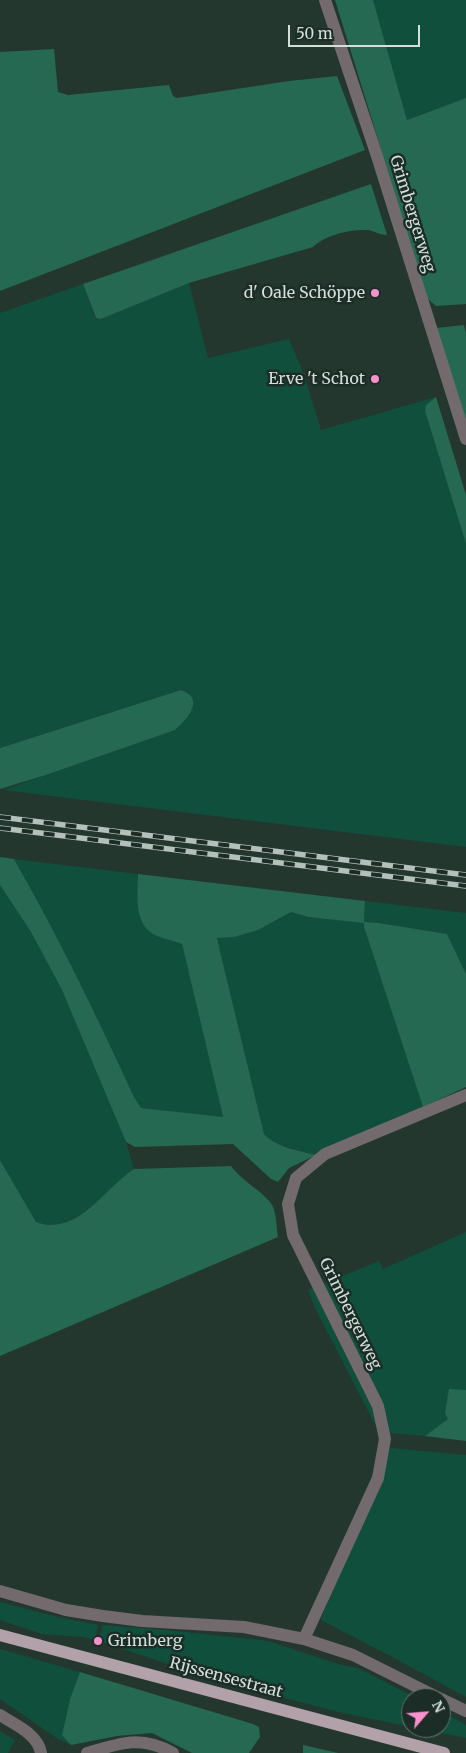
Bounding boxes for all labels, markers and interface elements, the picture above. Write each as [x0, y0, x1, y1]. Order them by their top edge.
scale bar [291, 15, 424, 47]
text: 50 m [296, 24, 333, 43]
street label: Grimbergerweg [385, 153, 439, 275]
place label: d' Oale Schöppe [244, 283, 365, 303]
marker: d' Oale Schöppe [369, 287, 381, 299]
place label: Erve 't Schot [268, 369, 365, 389]
marker: Erve 't Schot [369, 373, 381, 385]
street label: Grimbergerweg [315, 1255, 385, 1373]
place label: Grimberg [108, 1631, 182, 1651]
marker: Grimberg [92, 1635, 104, 1647]
street label: Rijssensestraat [167, 1654, 285, 1702]
north arrow [401, 1688, 451, 1738]
text: N [428, 1698, 449, 1716]

